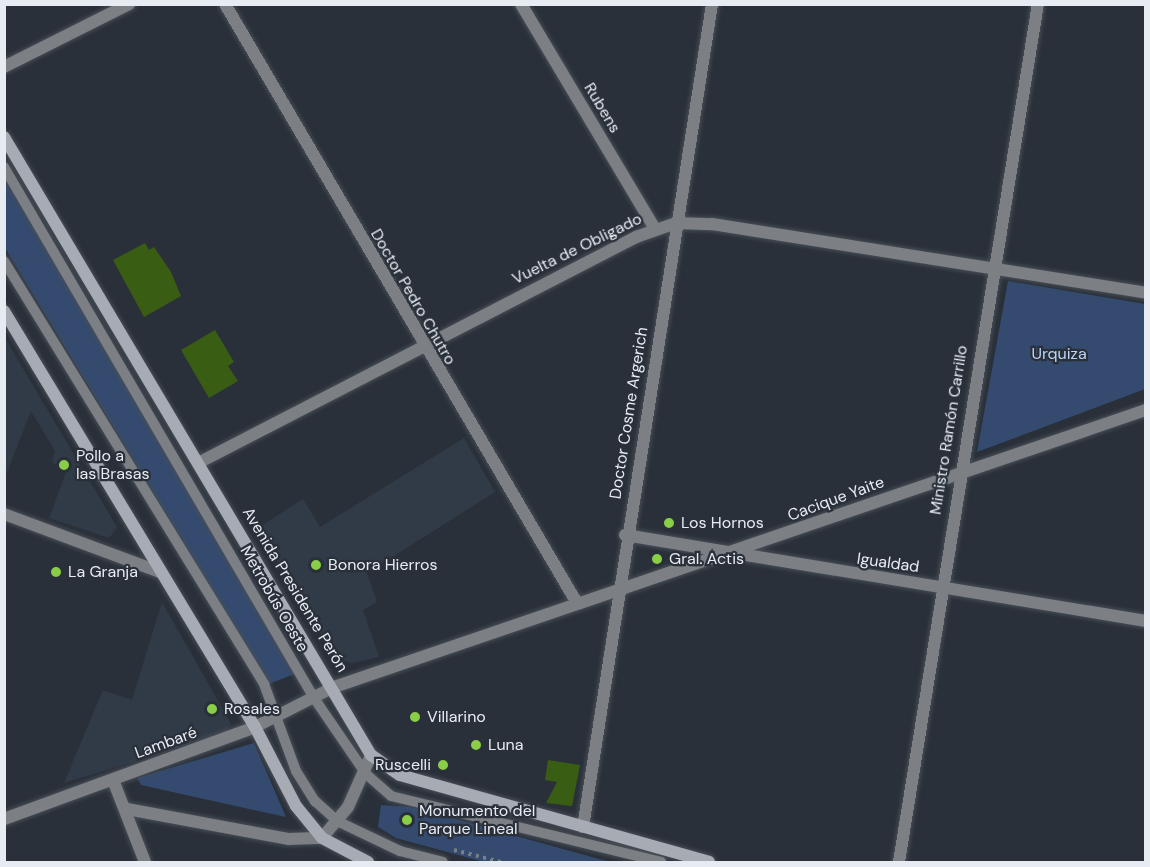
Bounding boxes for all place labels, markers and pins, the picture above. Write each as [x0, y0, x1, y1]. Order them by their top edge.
place label: Pollo a las Brasas [76, 446, 150, 484]
marker: Pollo a las Brasas [57, 458, 71, 472]
place label: Los Hornos [681, 513, 764, 533]
marker: Los Hornos [662, 516, 676, 530]
place label: Gral. Actis [669, 549, 744, 569]
marker: Gral. Actis [650, 552, 664, 566]
place label: Bonora Hierros [328, 555, 438, 575]
marker: Bonora Hierros [309, 558, 323, 572]
place label: La Granja [68, 562, 138, 582]
marker: La Granja [49, 565, 63, 579]
place label: Rosales [224, 699, 280, 719]
marker: Rosales [205, 702, 219, 716]
place label: Villarino [427, 707, 486, 727]
marker: Villarino [408, 710, 422, 724]
place label: Luna [488, 735, 523, 755]
marker: Luna [469, 738, 483, 752]
place label: Ruscelli [375, 755, 431, 775]
marker: Ruscelli [436, 758, 450, 772]
place label: Monumento del Parque Lineal [419, 801, 535, 839]
marker: Monumento del Parque Lineal [400, 813, 414, 827]

